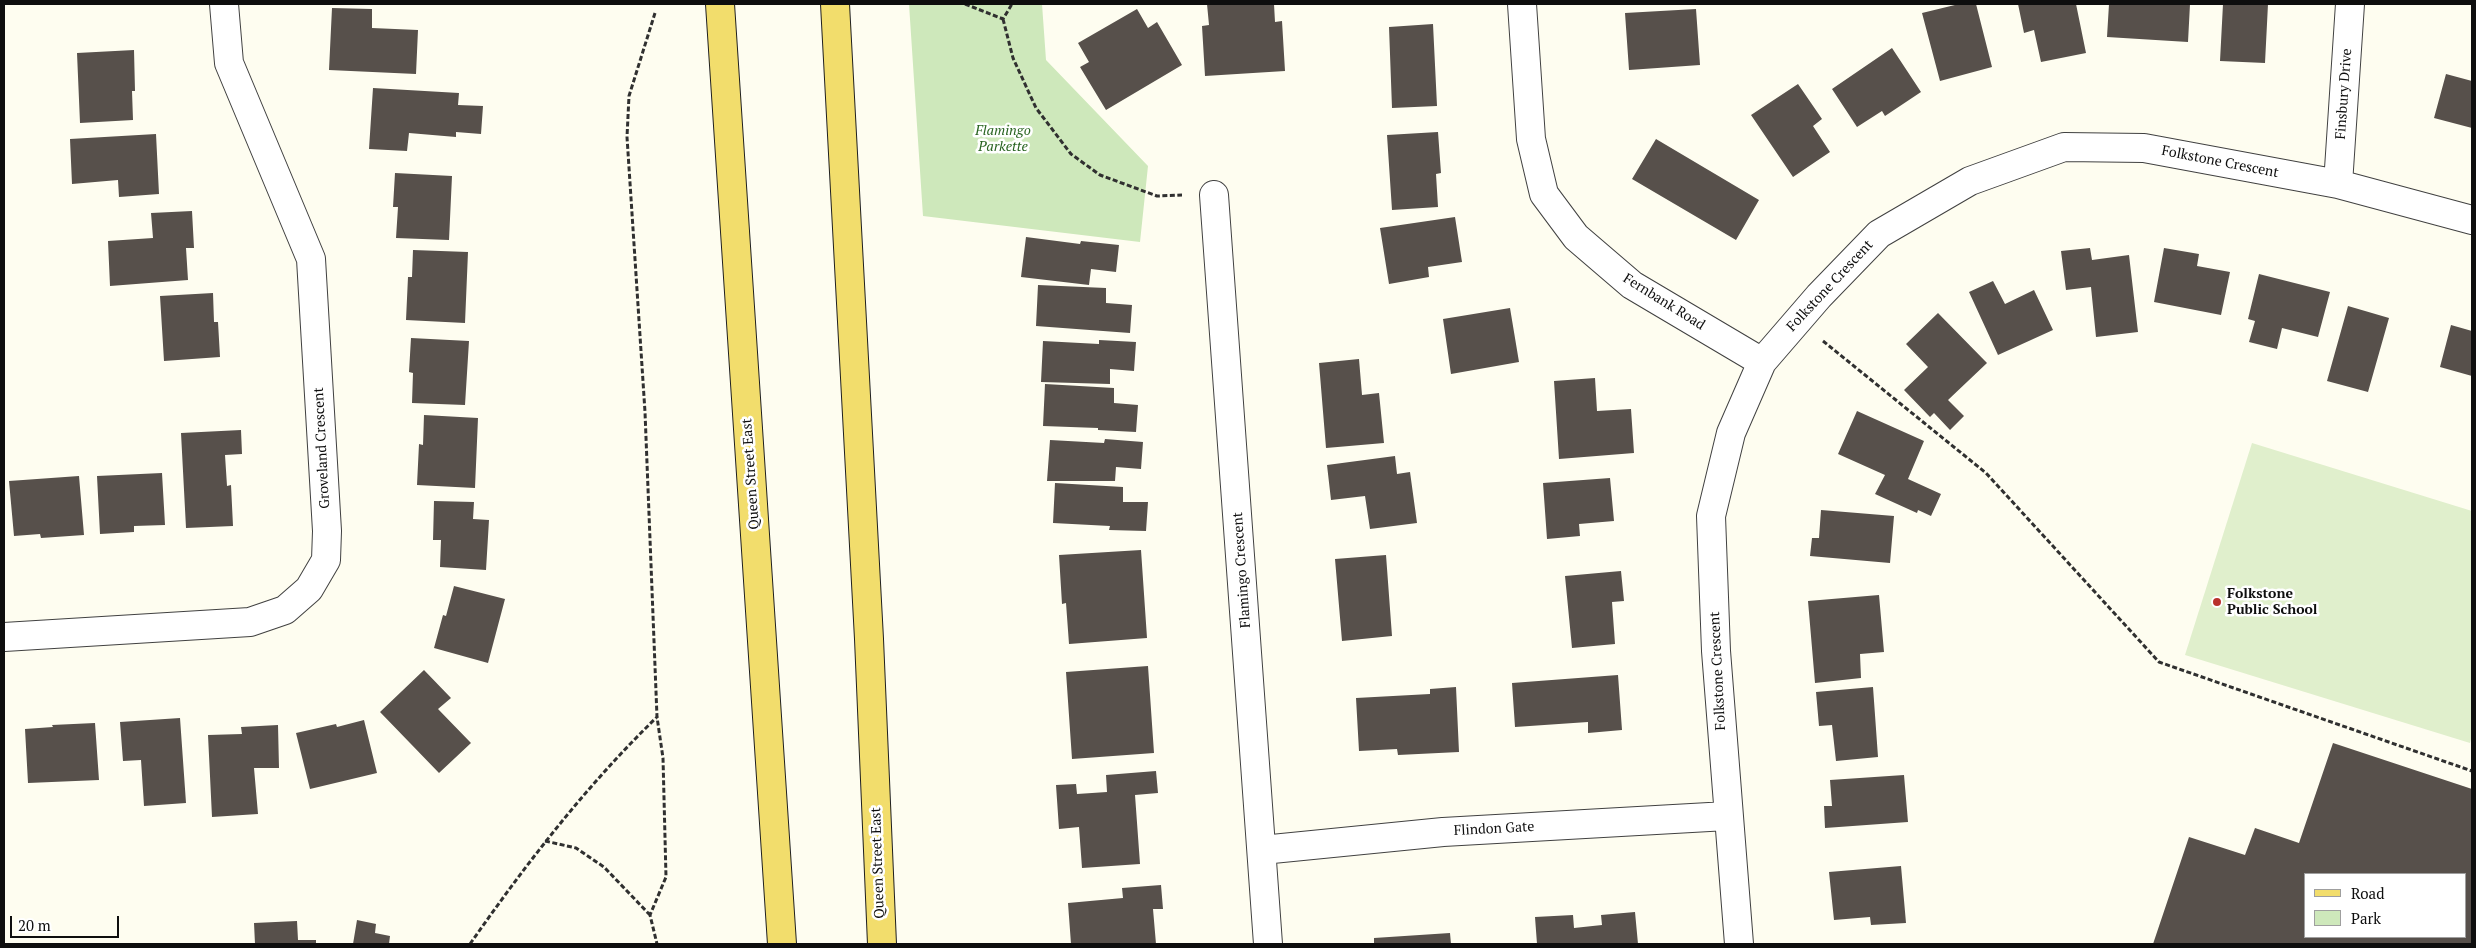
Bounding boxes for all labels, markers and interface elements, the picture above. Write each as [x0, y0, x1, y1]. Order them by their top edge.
street label: Finsbury Drive [2332, 48, 2356, 140]
park label: Flamingo Parkette [975, 123, 1031, 156]
street label: Folkstone Crescent [2160, 142, 2280, 182]
street label: Folkstone Crescent [1783, 237, 1877, 335]
street label: Fernbank Road [1620, 270, 1708, 334]
street label: Groveland Crescent [310, 387, 334, 509]
street label: Queen Street East [739, 418, 763, 530]
street label: Flamingo Crescent [1230, 511, 1254, 629]
place label: Folkstone Public School [2227, 586, 2317, 618]
marker: Folkstone Public School [2211, 596, 2223, 608]
street label: Folkstone Crescent [1707, 611, 1729, 731]
street label: Queen Street East [868, 807, 888, 919]
street label: Flindon Gate [1453, 819, 1535, 839]
legend [2304, 873, 2466, 938]
text: Road [2351, 883, 2384, 903]
scale bar [12, 906, 121, 938]
text: Park [2351, 908, 2381, 928]
text: 20 m [18, 915, 51, 935]

